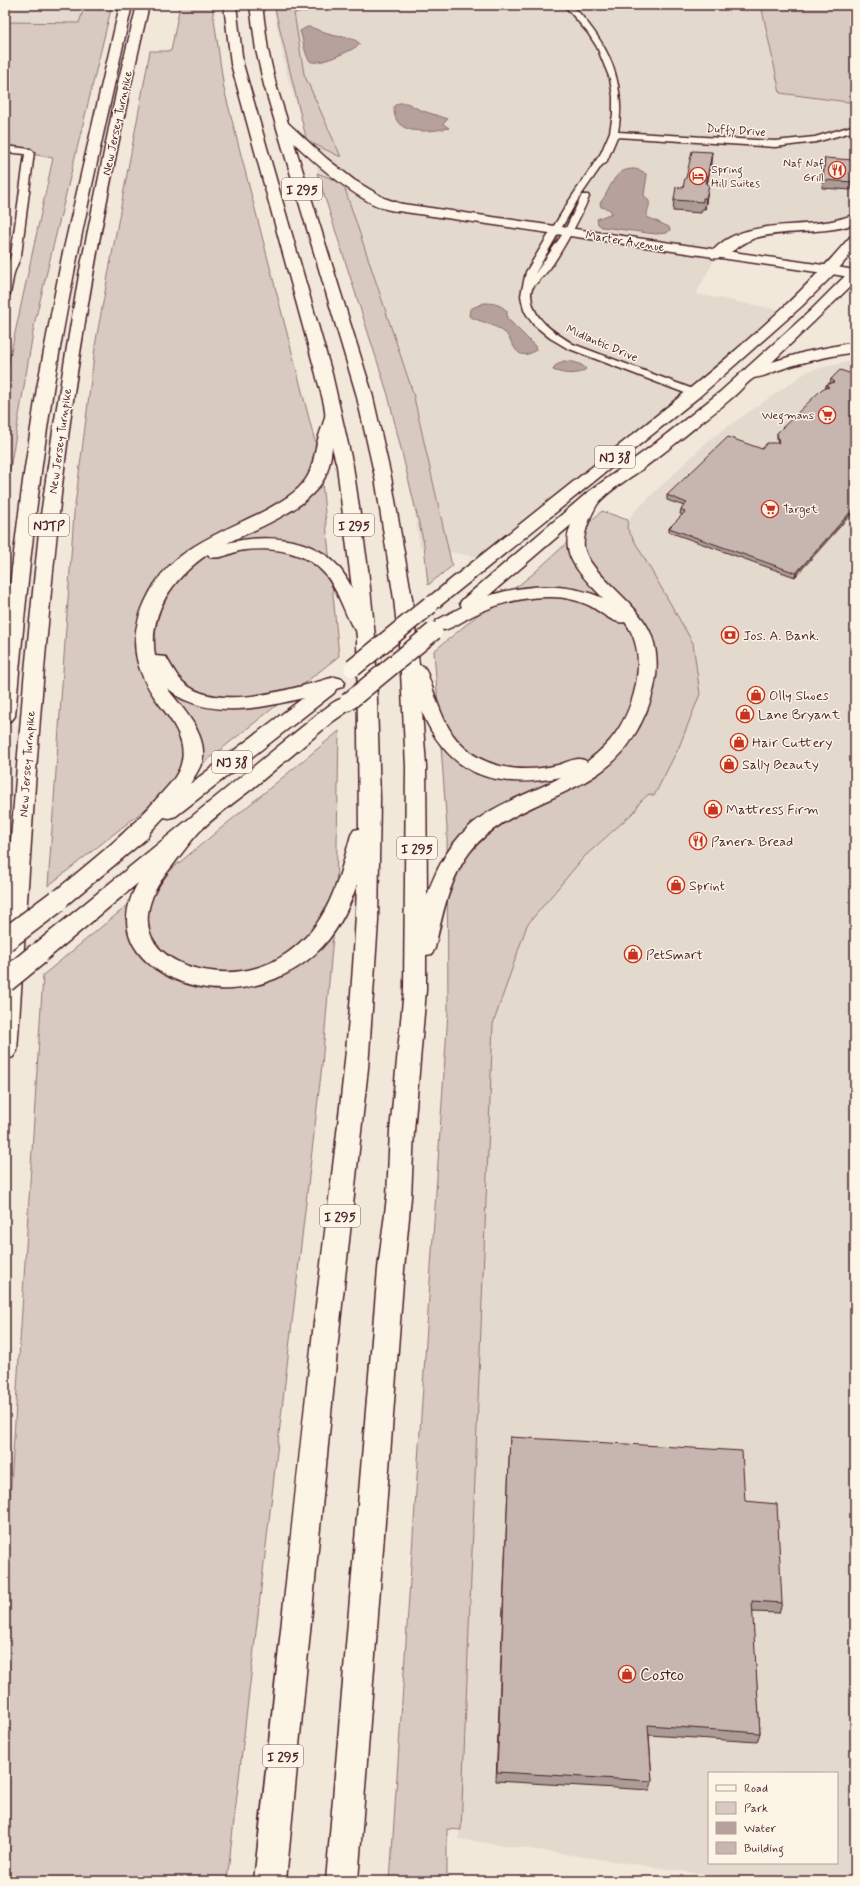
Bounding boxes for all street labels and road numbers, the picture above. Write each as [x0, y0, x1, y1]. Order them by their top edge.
street label: New Jersey Turnpike [99, 69, 137, 177]
street label: Duffy Drive [706, 121, 766, 141]
road number: I 295 [282, 178, 322, 200]
street label: Marter Avenue [584, 228, 666, 256]
street label: Midlantic Drive [563, 322, 640, 366]
street label: New Jersey Turnpike [46, 387, 76, 495]
road number: NJ 38 [595, 446, 635, 468]
road number: NJTP [29, 514, 69, 536]
road number: I 295 [334, 514, 374, 536]
street label: New Jersey Turnpike [16, 710, 40, 818]
road number: NJ 38 [212, 751, 252, 773]
road number: I 295 [397, 837, 437, 859]
road number: I 295 [320, 1205, 360, 1227]
road number: I 295 [263, 1745, 303, 1767]

